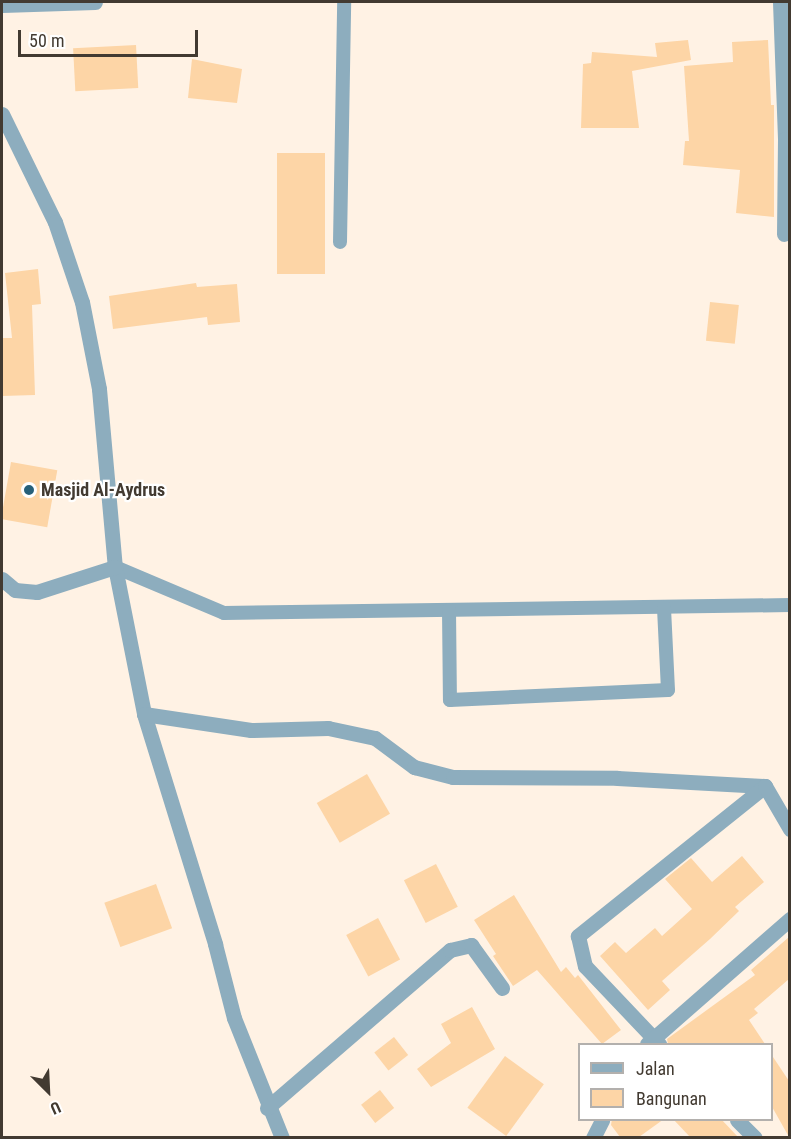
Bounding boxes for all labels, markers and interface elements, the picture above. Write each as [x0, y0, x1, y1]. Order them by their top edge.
scale bar [21, 18, 201, 56]
text: 50 m [29, 30, 64, 51]
place label: Masjid Al-Aydrus [41, 479, 165, 501]
marker: Masjid Al-Aydrus [22, 483, 36, 497]
legend [578, 1043, 773, 1121]
text: Jalan [636, 1058, 675, 1079]
north arrow [18, 1061, 78, 1121]
text: Bangunan [636, 1088, 707, 1109]
text: U [47, 1097, 64, 1118]

